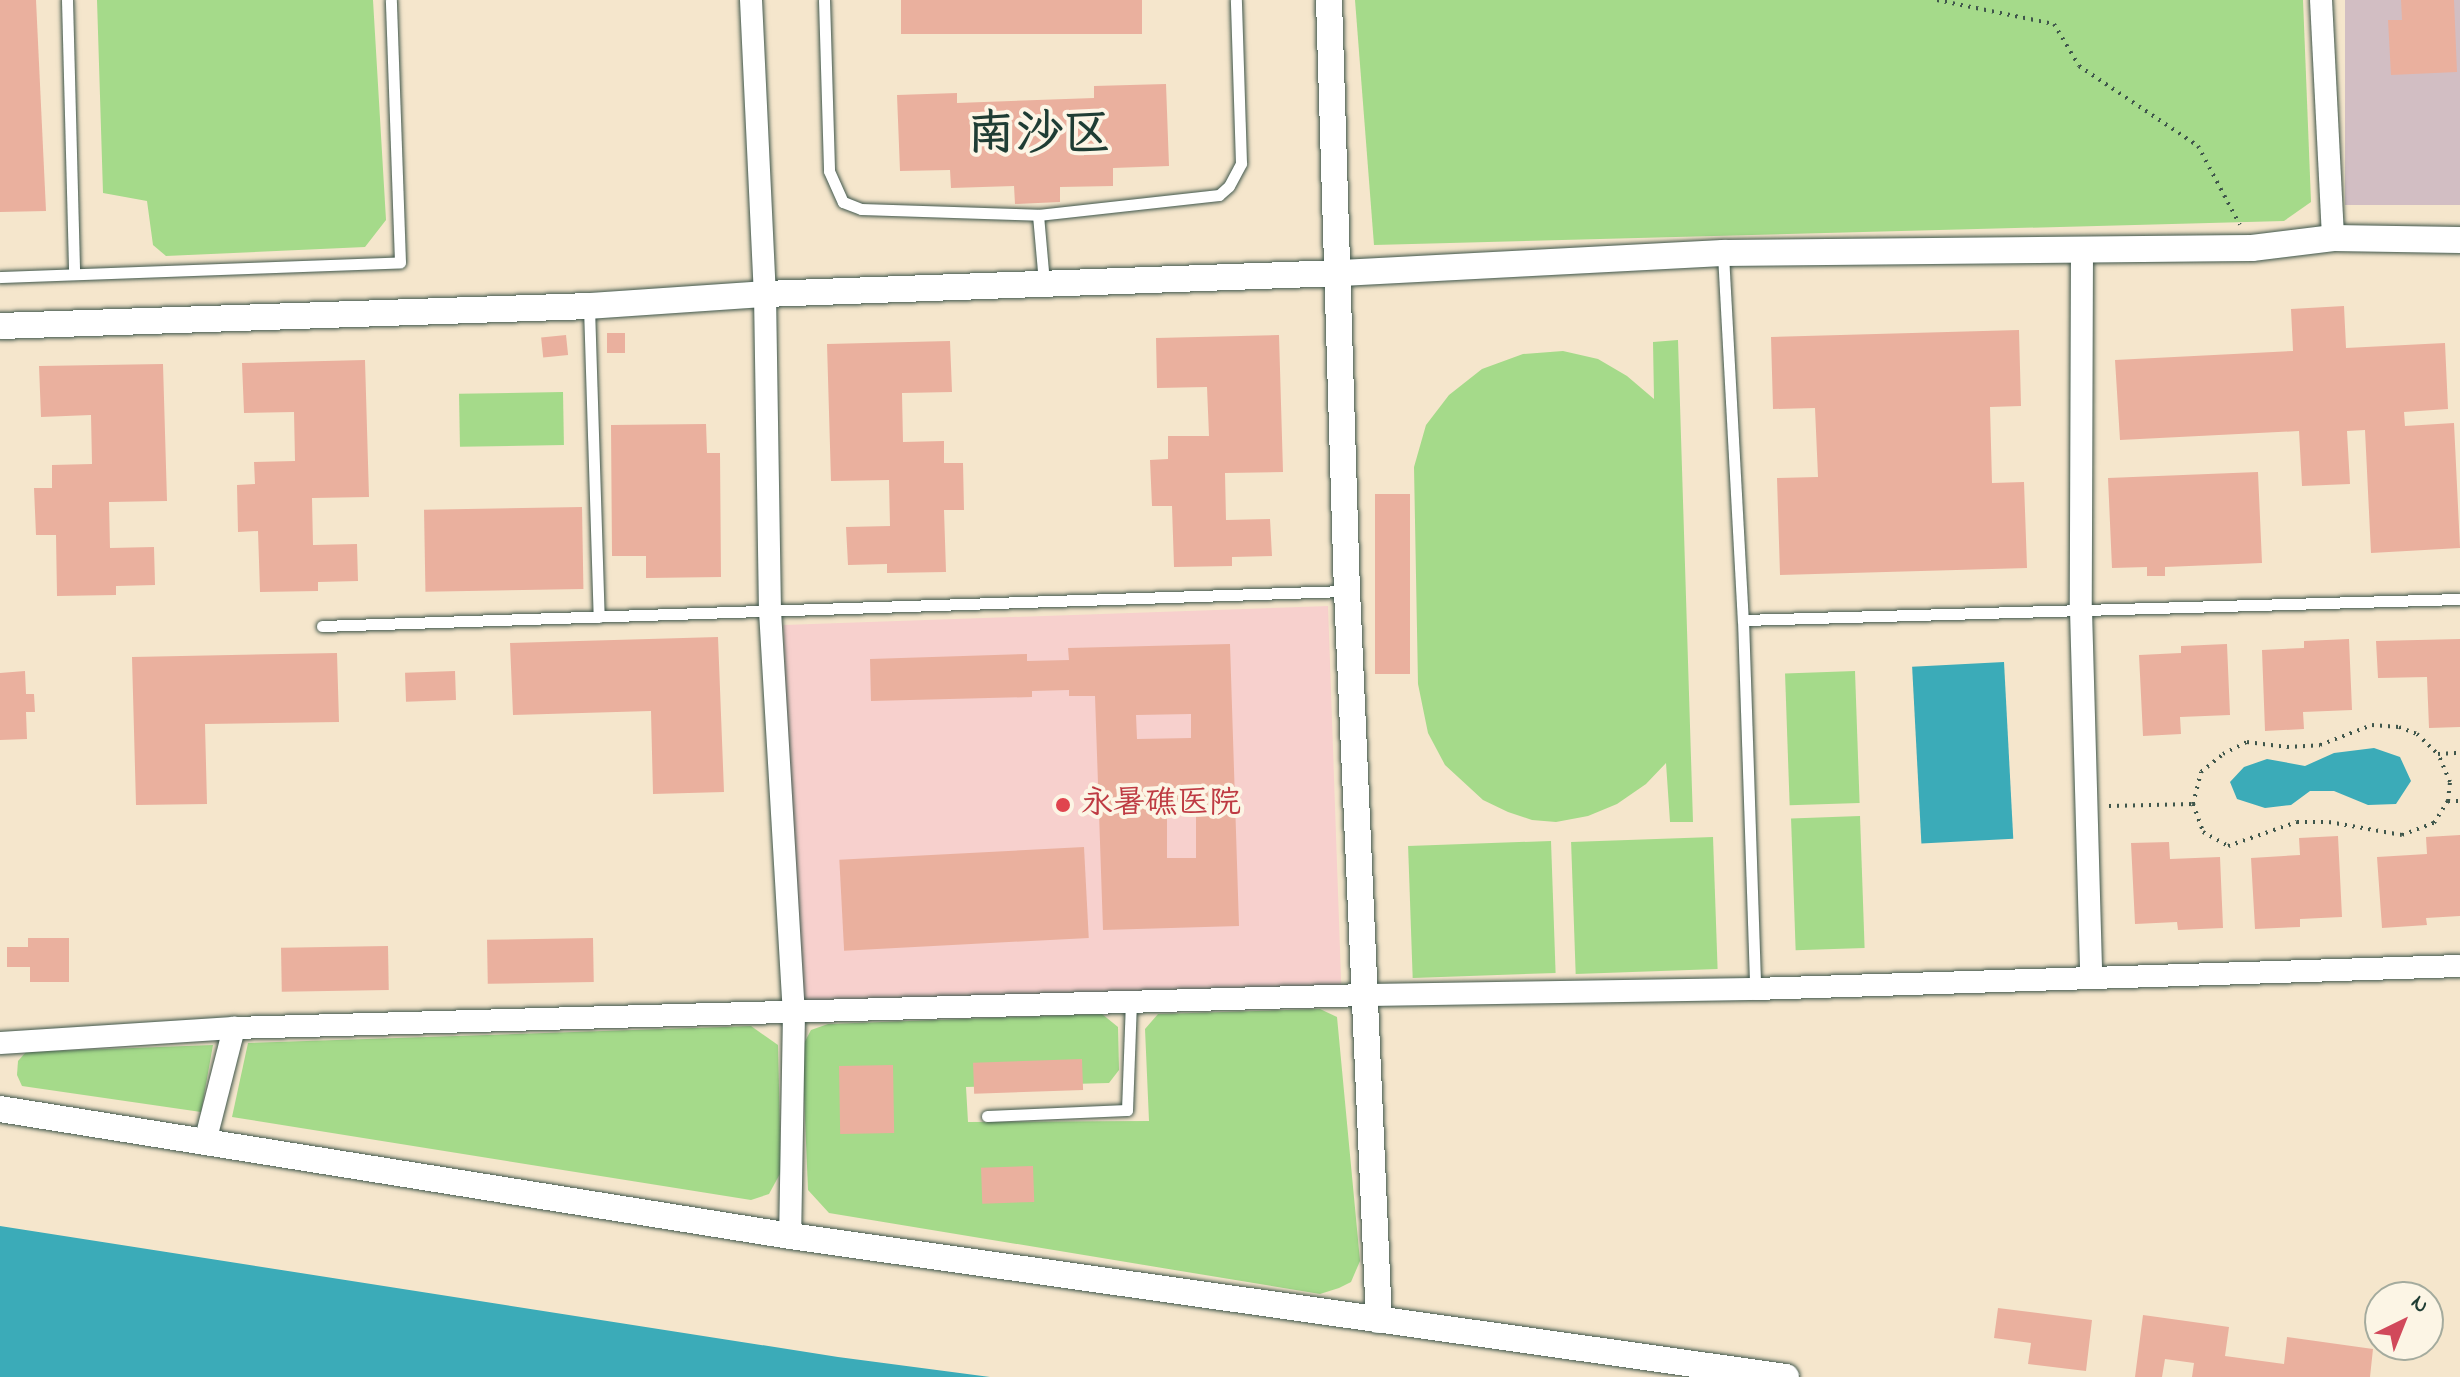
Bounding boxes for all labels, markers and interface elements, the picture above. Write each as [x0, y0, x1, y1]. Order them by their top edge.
district label: 南沙区 [967, 108, 1111, 166]
place label: 永暑礁医院 [1081, 786, 1241, 824]
marker: 永暑礁医院 [1052, 794, 1074, 816]
north arrow [2364, 1281, 2444, 1361]
text: N [2403, 1288, 2435, 1322]

